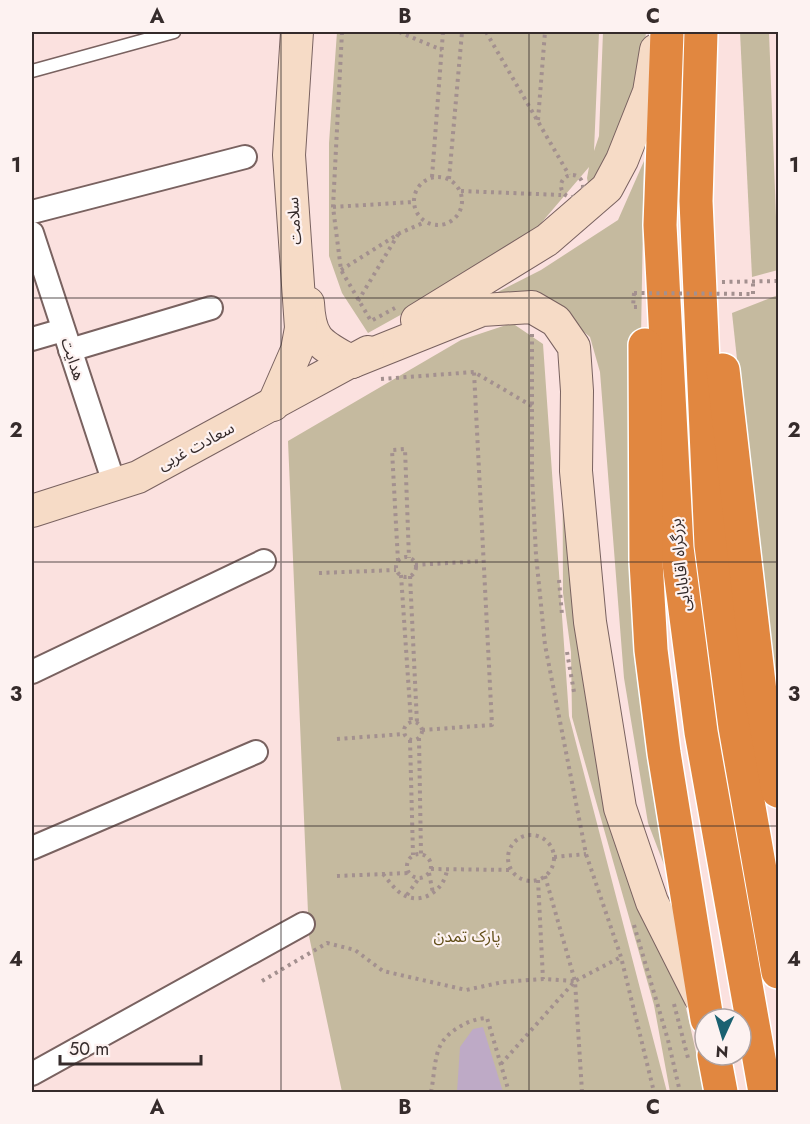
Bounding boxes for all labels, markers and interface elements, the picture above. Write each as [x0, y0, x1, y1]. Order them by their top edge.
text: A [149, 2, 165, 31]
text: B [398, 2, 412, 31]
text: C [646, 2, 660, 31]
text: 1 [11, 151, 21, 180]
text: 1 [789, 151, 799, 180]
street label: سلامت [281, 196, 307, 246]
street label: هدایت [55, 335, 91, 383]
text: 2 [9, 416, 23, 445]
street label: سعادت غربی [154, 416, 238, 476]
text: 2 [787, 416, 801, 445]
street label: بزرگراه اقابابایی [664, 517, 696, 613]
text: 3 [10, 680, 22, 709]
text: 3 [788, 680, 800, 709]
park label: پارک تمدن [433, 925, 501, 948]
text: 4 [9, 945, 23, 974]
text: 4 [787, 945, 801, 974]
north arrow [693, 1007, 753, 1067]
scale bar [60, 1028, 201, 1066]
text: 50 m [69, 1036, 109, 1062]
text: N [715, 1040, 729, 1063]
text: A [149, 1093, 165, 1122]
text: B [398, 1093, 412, 1122]
text: C [646, 1093, 660, 1122]

